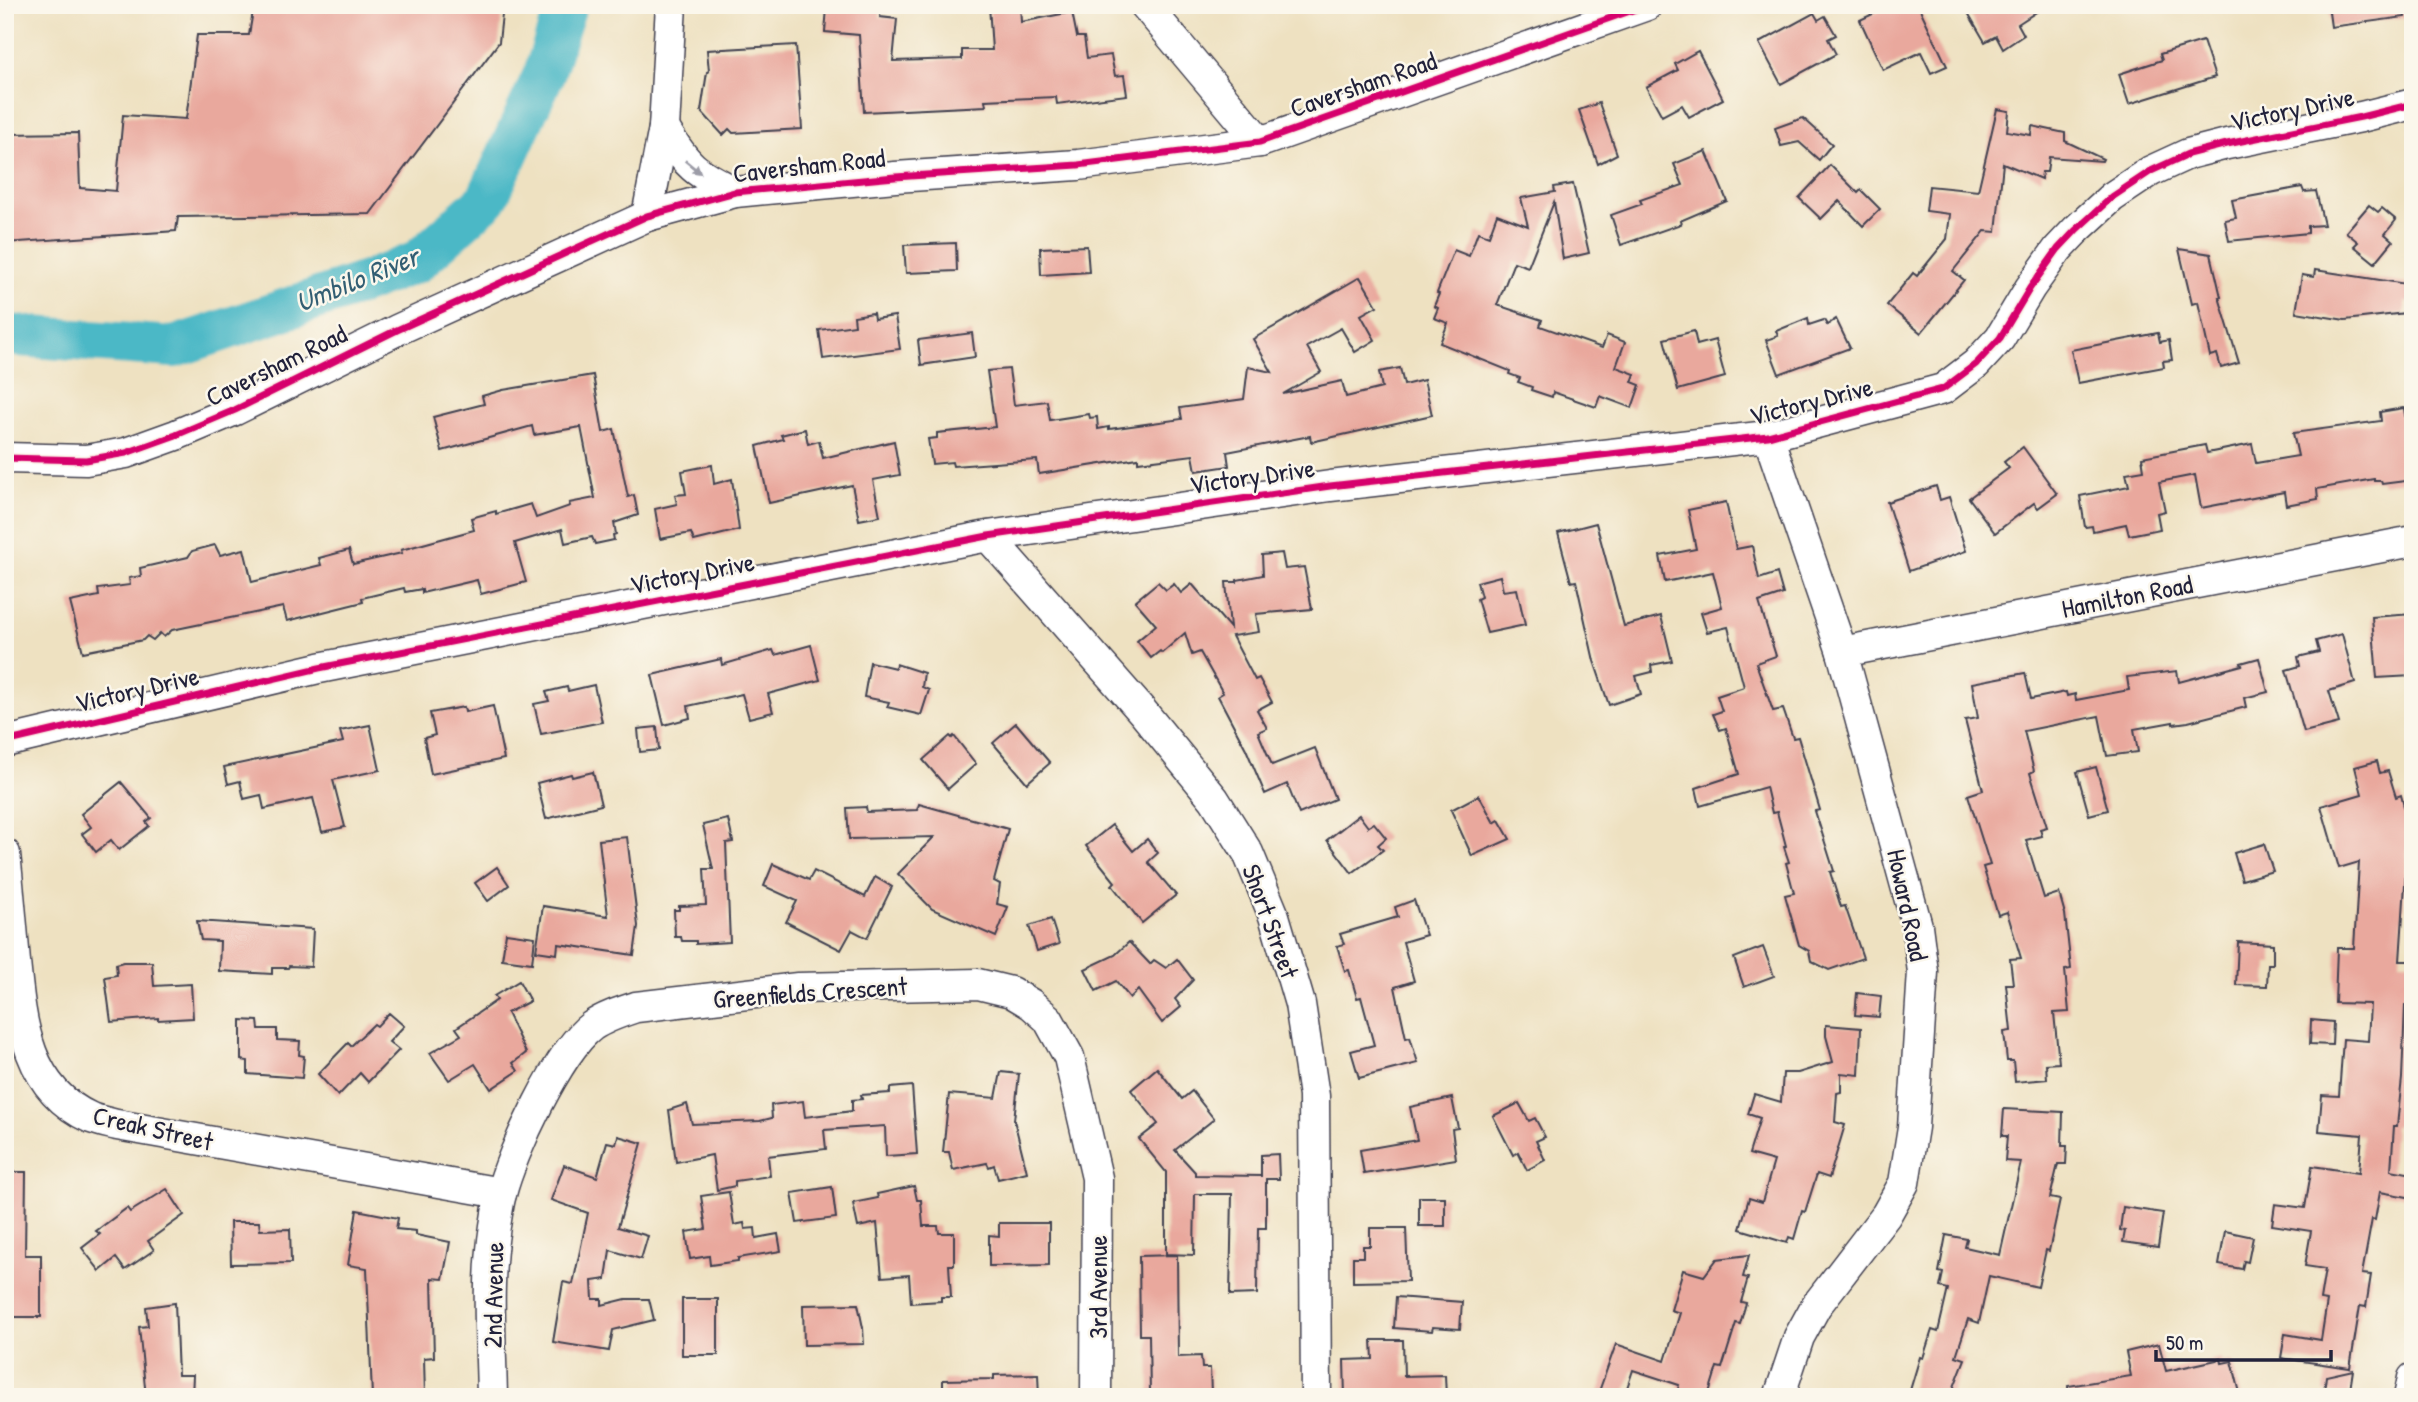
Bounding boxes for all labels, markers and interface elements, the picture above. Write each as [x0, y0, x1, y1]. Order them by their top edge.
street label: Caversham Road [1285, 43, 1441, 125]
street label: Victory Drive [2227, 79, 2357, 139]
street label: Caversham Road [731, 140, 887, 190]
one-way arrow [683, 160, 701, 175]
water label: Umbilo River [290, 236, 427, 321]
street label: Caversham Road [200, 316, 352, 414]
street label: Victory Drive [1746, 369, 1876, 433]
street label: Victory Drive [1187, 450, 1317, 502]
street label: Victory Drive [627, 544, 757, 602]
street label: Hamilton Road [2059, 566, 2195, 626]
street label: Victory Drive [72, 658, 202, 720]
street label: Howard Road [1879, 846, 1937, 964]
street label: Short Street [1234, 859, 1308, 984]
street label: Greenfields Crescent [712, 968, 909, 1016]
street label: Creak Street [90, 1097, 217, 1159]
street label: 3rd Avenue [1080, 1235, 1115, 1339]
street label: 2nd Avenue [475, 1242, 511, 1348]
scale bar [2156, 1318, 2330, 1362]
text: 50 m [2166, 1328, 2203, 1357]

